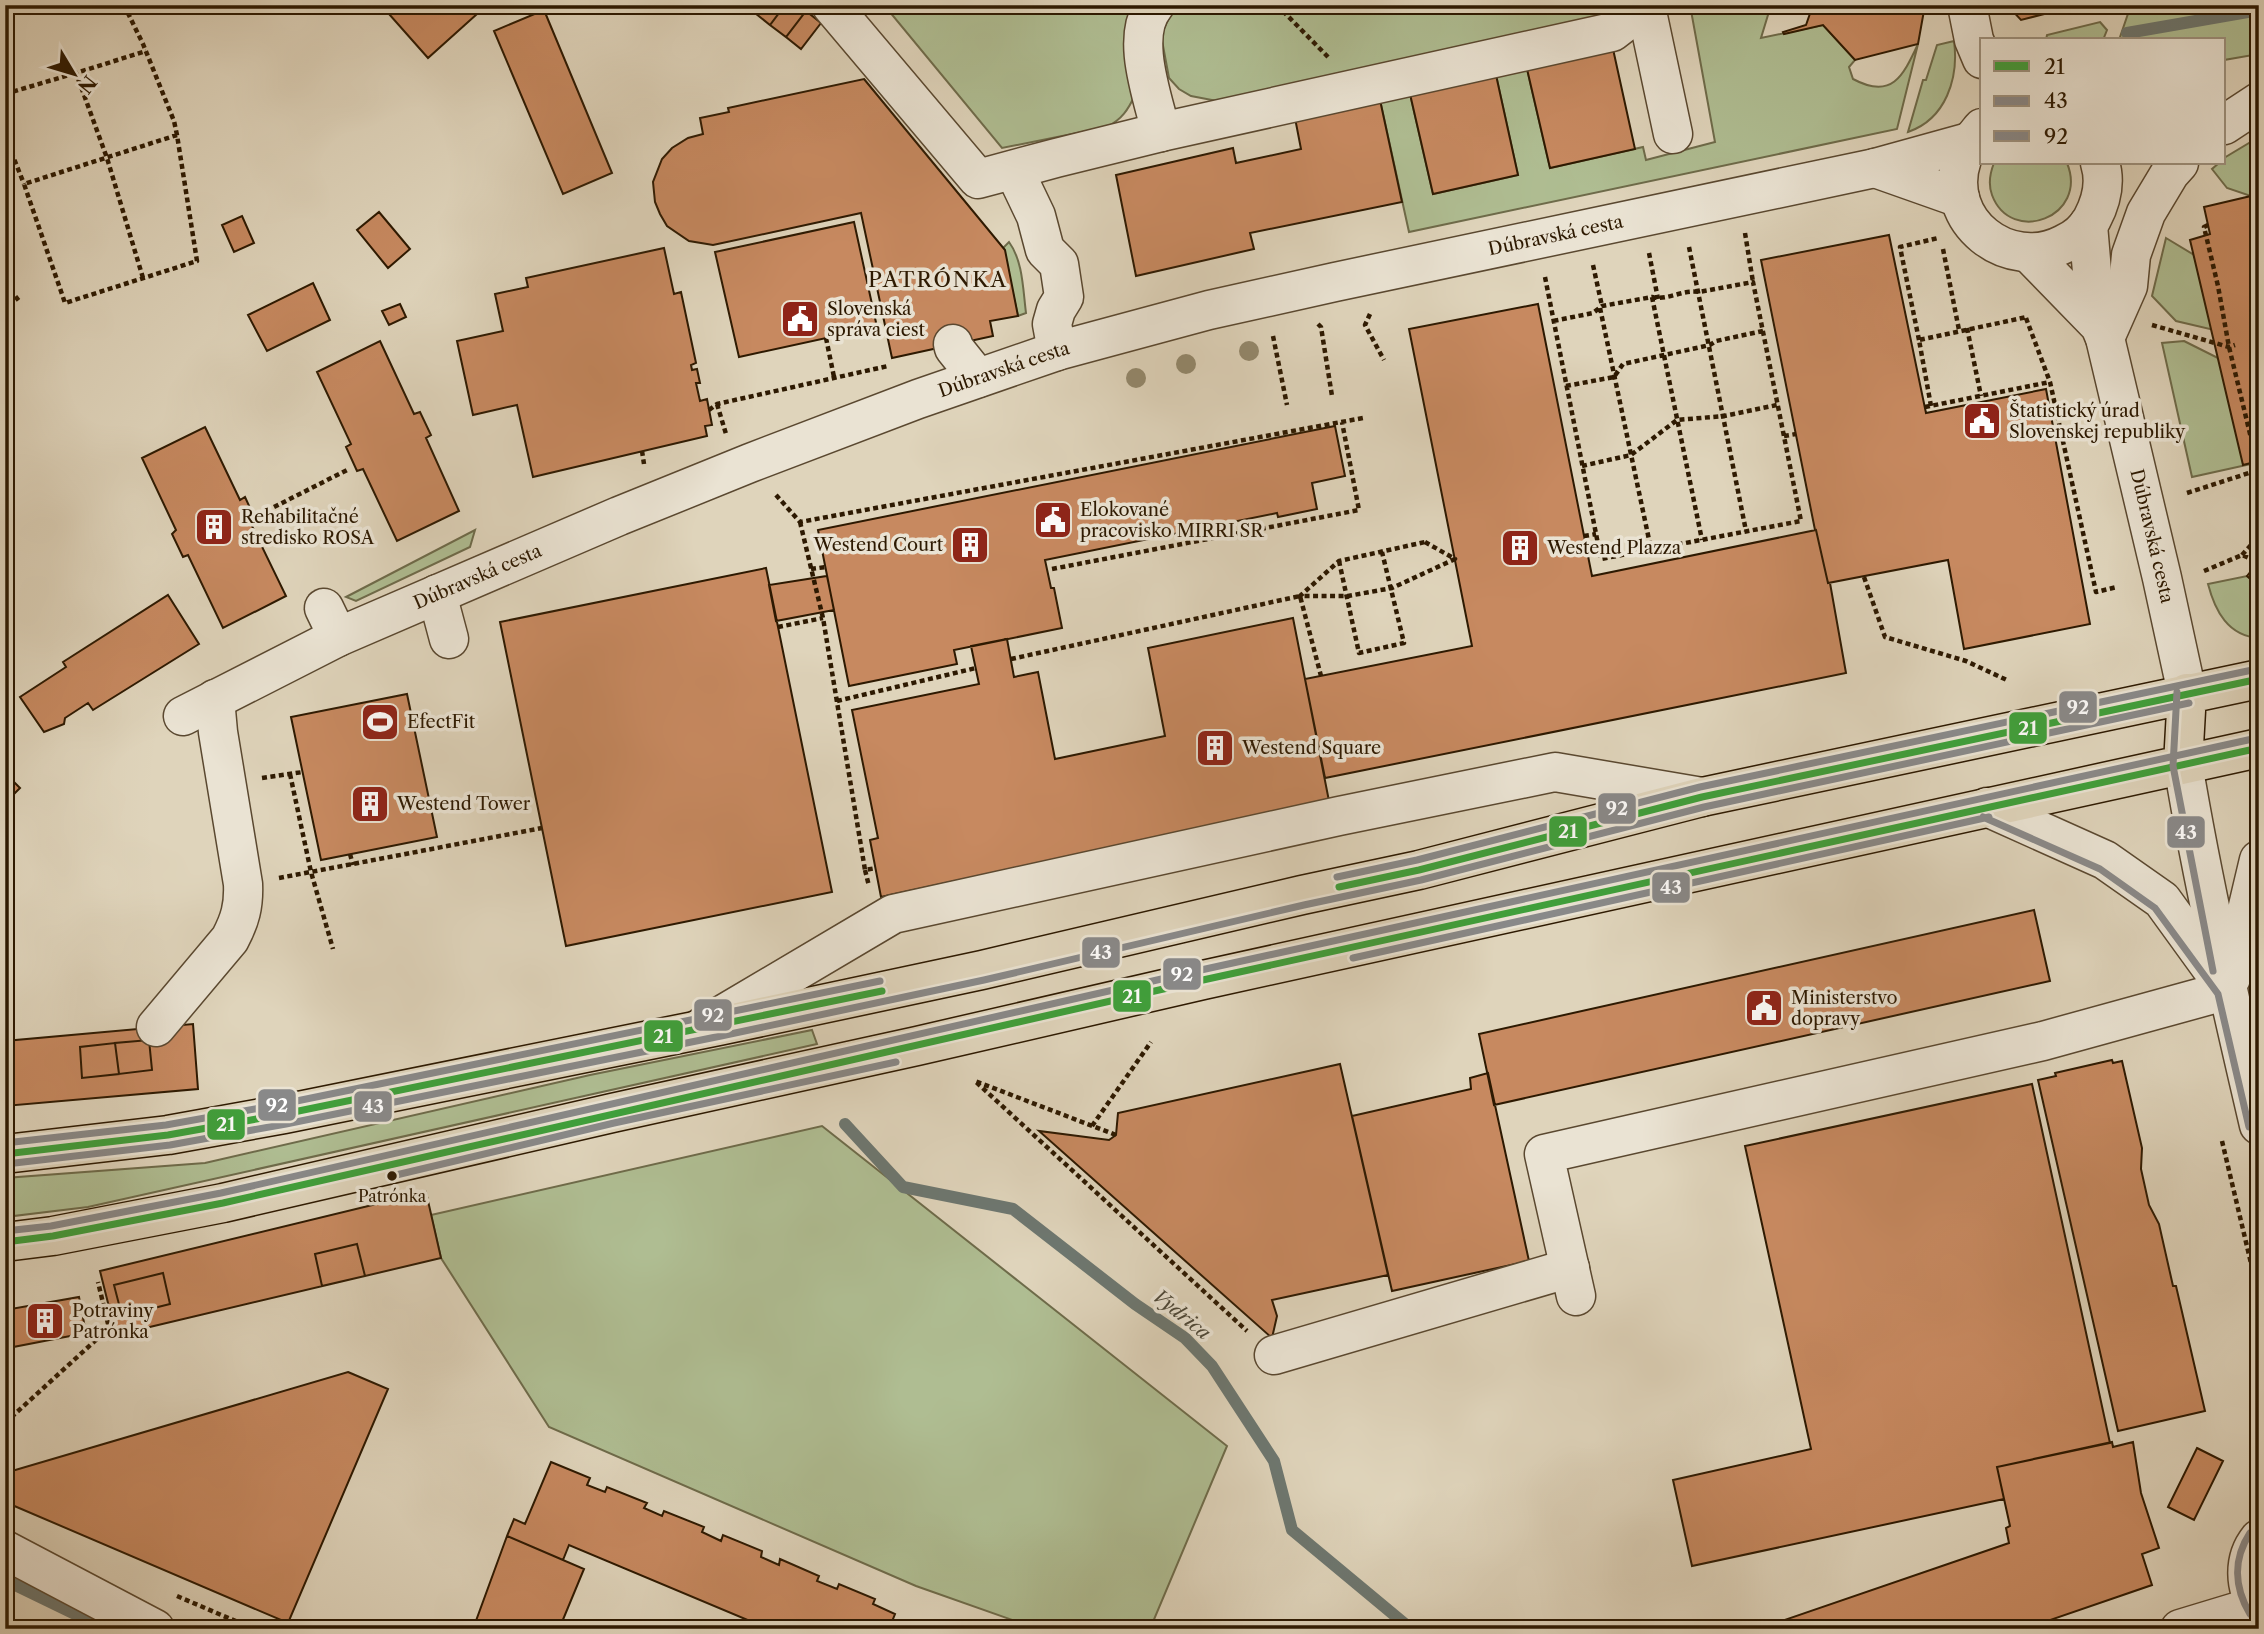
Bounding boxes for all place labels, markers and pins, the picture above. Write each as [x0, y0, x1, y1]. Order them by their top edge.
public building icon: Slovenská správa ciest [779, 298, 821, 340]
place label: Slovenská správa ciest [827, 298, 926, 341]
place label: Štatistický úrad Slovenskej republiky [2009, 398, 2186, 443]
public building icon: Štatistický úrad Slovenskej republiky [1961, 400, 2003, 442]
public building icon: Elokované pracovisko MIRRI SR [1032, 499, 1074, 541]
place label: Elokované pracovisko MIRRI SR [1080, 499, 1264, 542]
building icon: Rehabilitačné stredisko ROSA [193, 506, 235, 548]
place label: Rehabilitačné stredisko ROSA [241, 506, 375, 549]
building icon: Westend Court [949, 524, 991, 566]
building icon: Westend Plazza [1499, 527, 1541, 569]
place label: Westend Court [813, 534, 944, 556]
place label: Westend Plazza [1546, 537, 1682, 559]
sports icon: EfectFit [359, 701, 401, 743]
place label: EfectFit [407, 711, 476, 733]
building icon: Westend Square [1194, 727, 1236, 769]
place label: Westend Square [1241, 737, 1381, 759]
building icon: Westend Tower [349, 783, 391, 825]
place label: Westend Tower [396, 793, 531, 815]
public building icon: Ministerstvo dopravy [1743, 987, 1785, 1029]
place label: Ministerstvo dopravy [1791, 987, 1898, 1030]
marker: Patrónka [385, 1169, 399, 1183]
place label: Patrónka [358, 1186, 427, 1206]
building icon: Potraviny Patrónka [24, 1300, 66, 1342]
place label: Potraviny Patrónka [72, 1300, 154, 1343]

